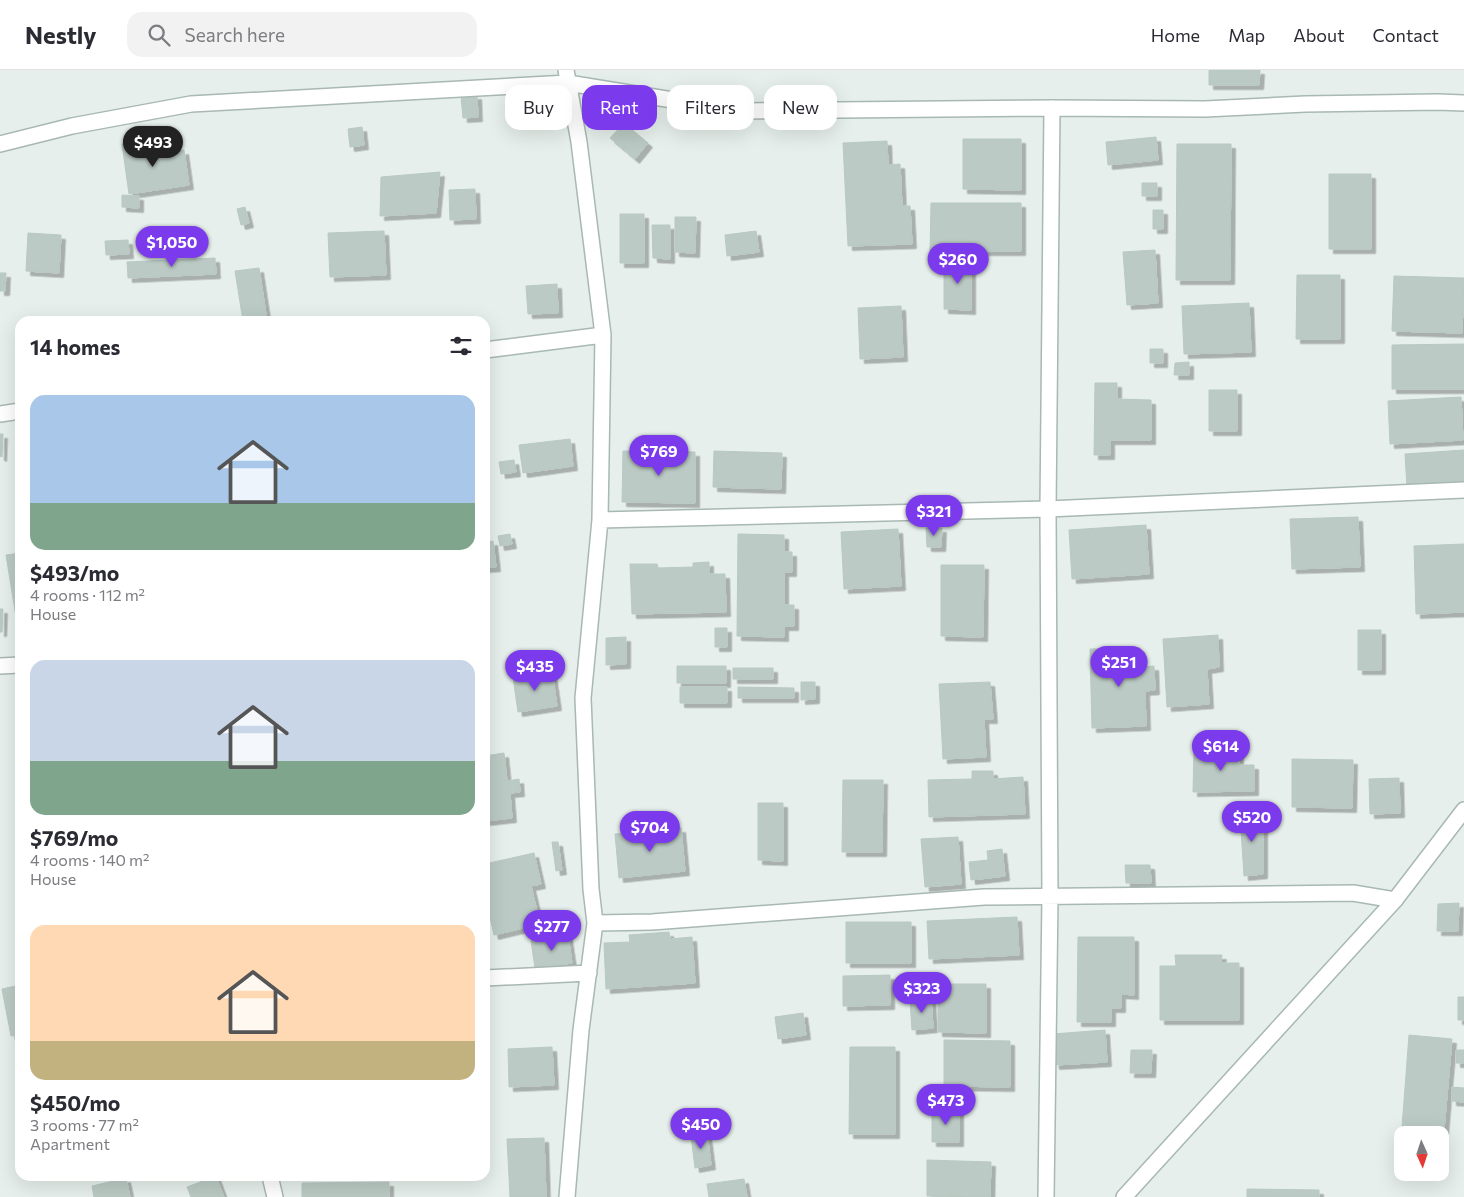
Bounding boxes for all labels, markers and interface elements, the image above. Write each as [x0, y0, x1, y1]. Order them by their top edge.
search box [127, 12, 477, 57]
text: Nestly [25, 20, 97, 49]
icon: search [145, 21, 173, 49]
text: Search here [185, 23, 285, 46]
text: Home [1151, 24, 1200, 46]
text: Map [1228, 24, 1265, 46]
text: About [1293, 24, 1345, 46]
text: Contact [1373, 24, 1439, 46]
chip: Buy [505, 85, 572, 130]
chip: Rent [582, 85, 657, 130]
chip: Filters [667, 85, 754, 130]
chip: New [764, 85, 837, 130]
pin: $493 [123, 126, 183, 168]
text: $493 [134, 132, 172, 151]
pin: $1,050 [131, 226, 213, 268]
text: $1,050 [147, 232, 197, 251]
pin: $260 [928, 242, 988, 285]
text: $260 [939, 249, 977, 268]
icon: filters [447, 332, 475, 360]
text: 14 homes [30, 334, 120, 359]
icon: home [208, 427, 298, 517]
pin: $769 [629, 434, 689, 477]
text: $769 [640, 441, 678, 460]
pin: $321 [904, 494, 964, 537]
text: $321 [917, 501, 951, 520]
text: $493/mo [30, 560, 119, 585]
text: 4 rooms · 112 m² [30, 585, 145, 604]
text: House [30, 604, 76, 623]
pin: $251 [1089, 646, 1149, 688]
pin: $435 [505, 650, 565, 692]
text: $251 [1102, 652, 1136, 671]
text: $435 [516, 656, 554, 675]
icon: home [208, 692, 298, 782]
pin: $614 [1191, 730, 1251, 772]
text: $614 [1203, 736, 1239, 755]
pin: $520 [1222, 800, 1282, 843]
text: $520 [1233, 807, 1271, 826]
pin: $704 [620, 810, 680, 853]
text: $704 [631, 817, 669, 836]
text: $769/mo [30, 825, 118, 850]
text: 4 rooms · 140 m² [30, 850, 149, 869]
text: House [30, 869, 76, 888]
pin: $277 [522, 910, 582, 952]
text: $277 [534, 916, 570, 935]
icon: home [208, 957, 298, 1047]
pin: $323 [892, 972, 952, 1014]
text: $323 [904, 978, 940, 997]
pin: $473 [916, 1084, 976, 1126]
text: $450/mo [30, 1090, 120, 1115]
text: $473 [928, 1090, 964, 1109]
pin: $450 [671, 1108, 731, 1150]
text: $450 [682, 1114, 720, 1133]
text: 3 rooms · 77 m² [30, 1115, 139, 1134]
north arrow [1394, 1126, 1449, 1181]
map controls [1394, 1126, 1449, 1181]
text: Apartment [30, 1134, 110, 1153]

